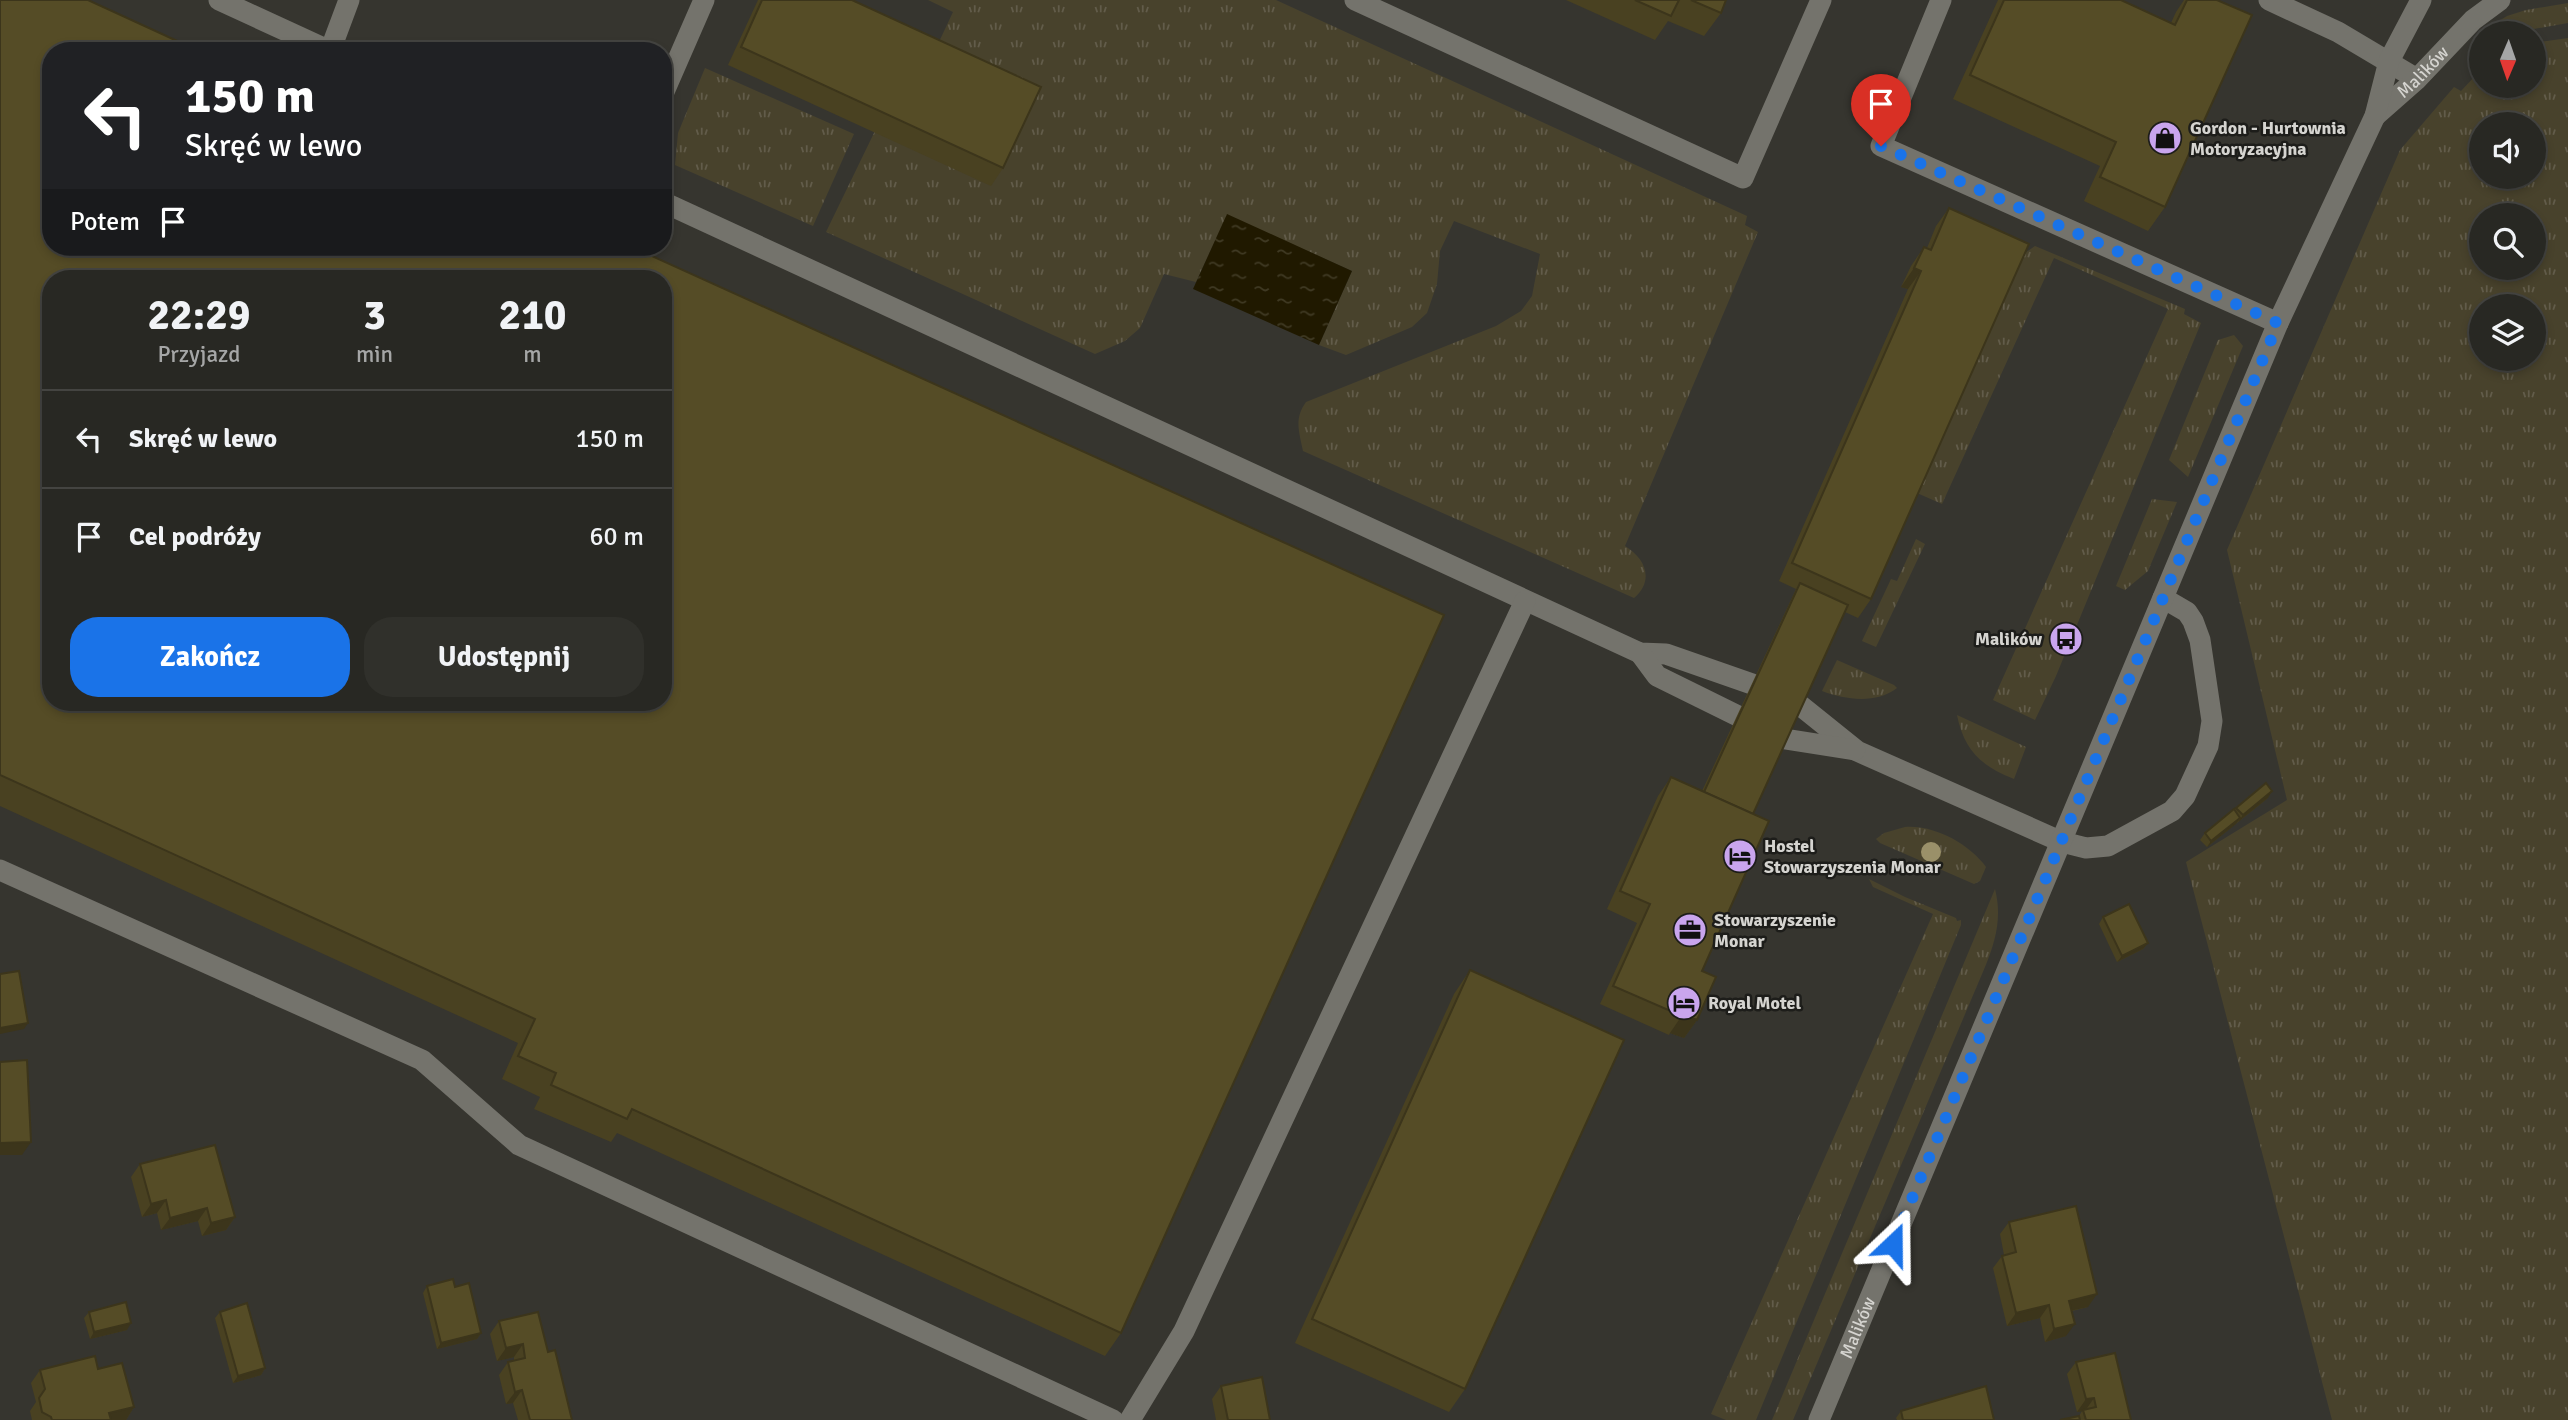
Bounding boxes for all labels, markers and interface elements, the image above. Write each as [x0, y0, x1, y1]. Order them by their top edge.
north arrow [2469, 21, 2546, 98]
map controls [2469, 21, 2546, 371]
street label: Malików [2392, 41, 2453, 103]
text: 150 m [185, 66, 315, 126]
icon: left [70, 70, 161, 161]
pin [1851, 74, 1911, 146]
icon: arrive [1862, 85, 1900, 123]
button: sound [2469, 112, 2546, 189]
place label: Gordon - Hurtownia Motoryzacyjna [2190, 117, 2346, 160]
shop icon: Gordon - Hurtownia Motoryzacyjna [2146, 119, 2184, 157]
text: Skręć w lewo [185, 126, 362, 165]
icon: arrive [154, 203, 192, 241]
button: search [2469, 203, 2546, 280]
text: Potem [70, 206, 140, 238]
text: 22:29 [147, 290, 251, 341]
text: 3 [363, 290, 386, 341]
text: 210 [498, 290, 567, 341]
button: layers [2469, 294, 2546, 371]
text: Przyjazd [157, 340, 240, 369]
text: min [356, 340, 393, 369]
text: m [523, 340, 542, 369]
icon: left [70, 420, 108, 458]
text: Skręć w lewo [129, 423, 277, 455]
text: 150 m [575, 423, 644, 455]
icon: arrive [70, 518, 108, 556]
text: Cel podróży [129, 521, 261, 553]
text: 60 m [589, 521, 644, 553]
button: Zakończ [70, 617, 350, 697]
button: Udostępnij [364, 617, 644, 697]
bus stop icon: Malików [2047, 620, 2085, 658]
place label: Malików [1975, 628, 2042, 650]
place label: Hostel Stowarzyszenia Monar [1764, 835, 1942, 878]
hotel icon: Hostel Stowarzyszenia Monar [1721, 837, 1759, 875]
place label: Stowarzyszenie Monar [1714, 909, 1836, 952]
office icon: Stowarzyszenie Monar [1671, 911, 1709, 949]
hotel icon: Royal Motel [1665, 984, 1703, 1022]
place label: Royal Motel [1708, 992, 1802, 1014]
position arrow [1856, 1207, 1930, 1281]
street label: Malików [1835, 1294, 1880, 1362]

